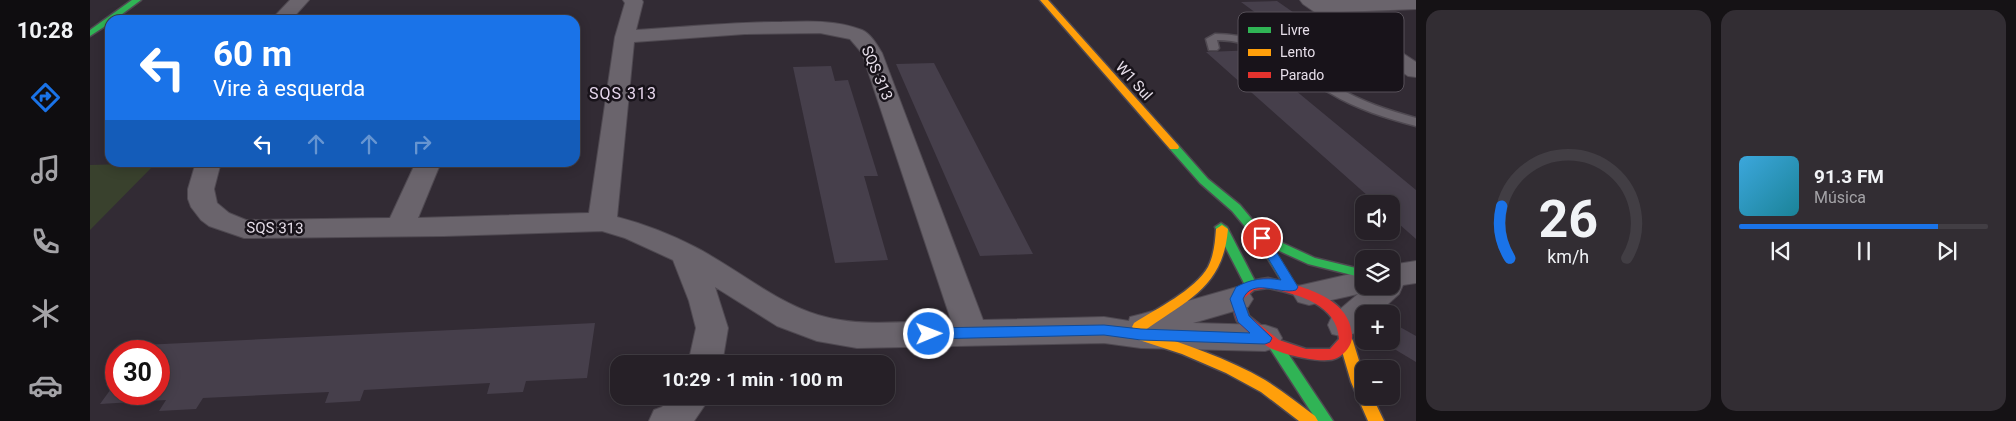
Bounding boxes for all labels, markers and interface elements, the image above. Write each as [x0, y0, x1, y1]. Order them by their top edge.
legend [1238, 12, 1404, 92]
text: 10:28 [17, 18, 73, 43]
text: Livre [1280, 22, 1310, 38]
text: 60 m [213, 34, 292, 75]
icon: left [130, 35, 195, 100]
street label: SQS 313 [858, 43, 896, 103]
text: Lento [1280, 44, 1315, 60]
street label: W1 Sul [1112, 58, 1156, 104]
text: Parado [1280, 67, 1324, 83]
text: Vire à esquerda [213, 76, 365, 101]
icon: directions [28, 80, 63, 115]
district label: SQS 313 [589, 84, 657, 103]
icon: left [249, 130, 277, 158]
icon: ahead [302, 130, 330, 158]
icon: ahead [355, 130, 383, 158]
icon: right [408, 130, 436, 158]
icon: music [28, 152, 63, 187]
text: 91.3 FM [1814, 165, 1884, 188]
text: Música [1814, 188, 1866, 207]
text: 26 [1539, 189, 1598, 250]
map controls [1355, 195, 1400, 405]
button: sound [1355, 195, 1400, 240]
pin [1241, 217, 1283, 259]
street label: SQS 313 [246, 219, 304, 237]
icon: phone [28, 224, 63, 259]
icon: arrive [1248, 224, 1276, 252]
icon: previous [1767, 237, 1795, 265]
icon: pause [1850, 237, 1878, 265]
icon: next [1933, 237, 1961, 265]
text: km/h [1548, 246, 1589, 267]
button: layers [1355, 250, 1400, 295]
icon: climate [28, 296, 63, 331]
button: + [1355, 305, 1400, 350]
position arrow [902, 307, 954, 359]
speed limit sign: 30 [105, 340, 170, 405]
button: − [1355, 360, 1400, 405]
icon: car [28, 368, 63, 403]
text: 10:29 · 1 min · 100 m [662, 368, 843, 391]

